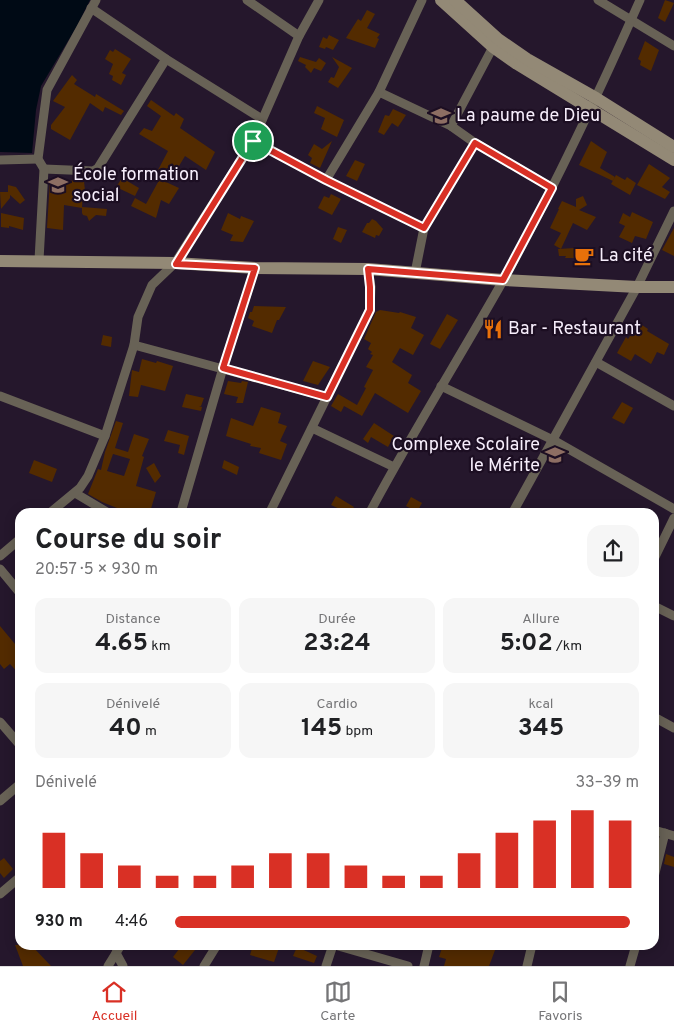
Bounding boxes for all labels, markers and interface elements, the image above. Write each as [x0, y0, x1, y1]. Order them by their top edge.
school or university icon: La paume de Dieu [430, 105, 452, 127]
place label: La paume de Dieu [456, 105, 600, 128]
pin [232, 120, 274, 162]
icon: arrive [239, 127, 267, 155]
place label: École formation social [73, 162, 199, 208]
school or university icon: École formation social [47, 174, 69, 196]
cafe icon: La cité [573, 245, 595, 267]
place label: La cité [599, 245, 653, 268]
restaurant icon: Bar - Restaurant [482, 318, 504, 340]
place label: Bar - Restaurant [508, 318, 641, 341]
place label: Complexe Scolaire le Mérite [391, 434, 540, 478]
school or university icon: Complexe Scolaire le Mérite [544, 444, 566, 466]
text: Course du soir [35, 523, 221, 559]
button: share [587, 525, 639, 577]
text: 20:57 · 5 × 930 m [35, 560, 158, 580]
text: Distance [106, 611, 160, 628]
text: Durée [318, 611, 356, 628]
text: Allure [522, 611, 560, 628]
text: 4.65 [95, 628, 148, 660]
text: 23:24 [303, 628, 371, 660]
text: 5:02 [500, 628, 553, 660]
text: km [148, 638, 171, 655]
text: /km [553, 638, 582, 655]
text: Dénivelé [106, 696, 160, 713]
text: Cardio [317, 696, 357, 713]
text: kcal [529, 696, 553, 713]
text: 40 [109, 713, 142, 745]
text: 145 [301, 713, 342, 745]
text: 345 [518, 713, 564, 745]
text: m [142, 723, 157, 740]
text: bpm [342, 723, 373, 740]
text: Dénivelé [35, 773, 97, 793]
text: 33–39 m [575, 773, 639, 793]
text: 930 m [35, 912, 83, 932]
text: 4:46 [115, 912, 148, 932]
tab: Accueil [91, 978, 137, 1025]
tab: Carte [320, 978, 355, 1025]
tab: Favoris [538, 978, 583, 1025]

